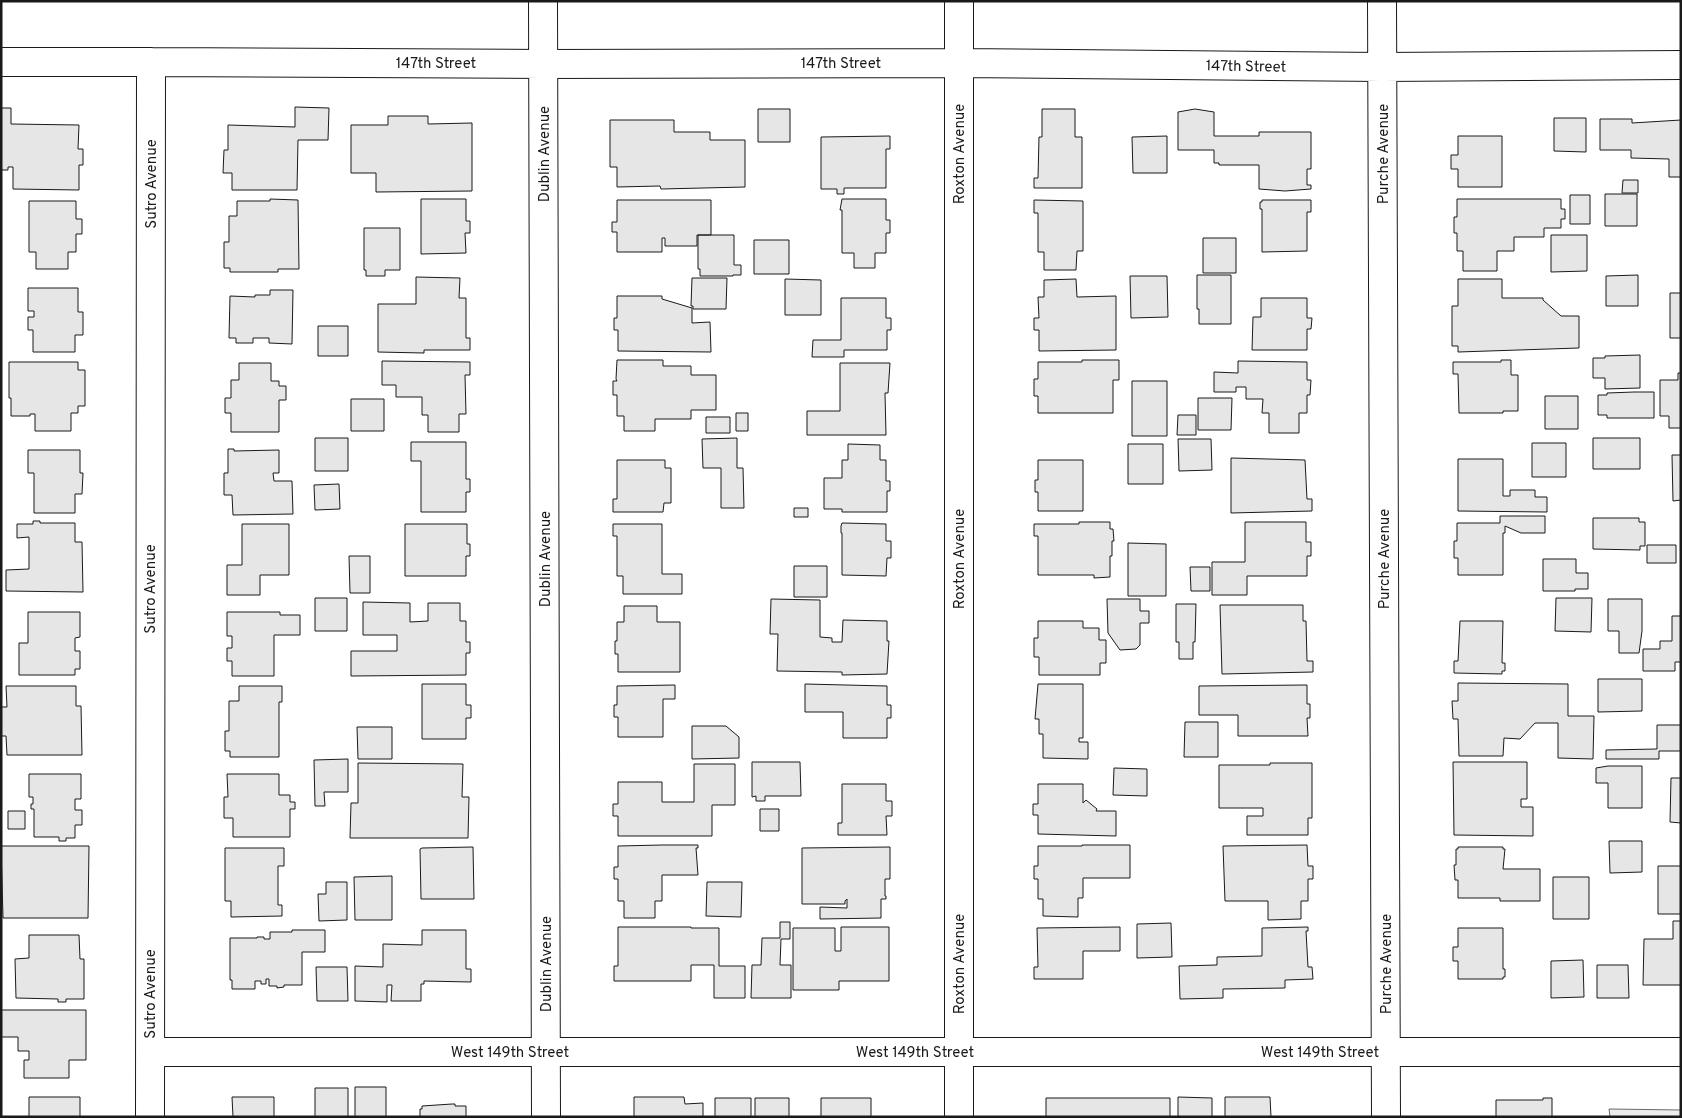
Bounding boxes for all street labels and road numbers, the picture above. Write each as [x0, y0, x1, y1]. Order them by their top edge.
street label: 147th Street [396, 55, 476, 74]
street label: 147th Street [801, 55, 881, 74]
street label: 147th Street [1206, 57, 1286, 78]
street label: Roxton Avenue [951, 104, 970, 204]
street label: Purche Avenue [1375, 104, 1394, 204]
street label: Dublin Avenue [536, 106, 555, 202]
street label: Sutro Avenue [143, 139, 162, 229]
street label: Roxton Avenue [951, 509, 970, 609]
street label: Purche Avenue [1376, 509, 1395, 609]
street label: Dublin Avenue [537, 511, 556, 607]
street label: Sutro Avenue [142, 544, 161, 634]
street label: Roxton Avenue [951, 914, 970, 1014]
street label: Purche Avenue [1378, 914, 1397, 1014]
street label: Dublin Avenue [538, 916, 557, 1012]
street label: Sutro Avenue [142, 949, 161, 1039]
street label: West 149th Street [451, 1044, 569, 1063]
street label: West 149th Street [856, 1044, 974, 1063]
street label: West 149th Street [1261, 1044, 1379, 1063]

